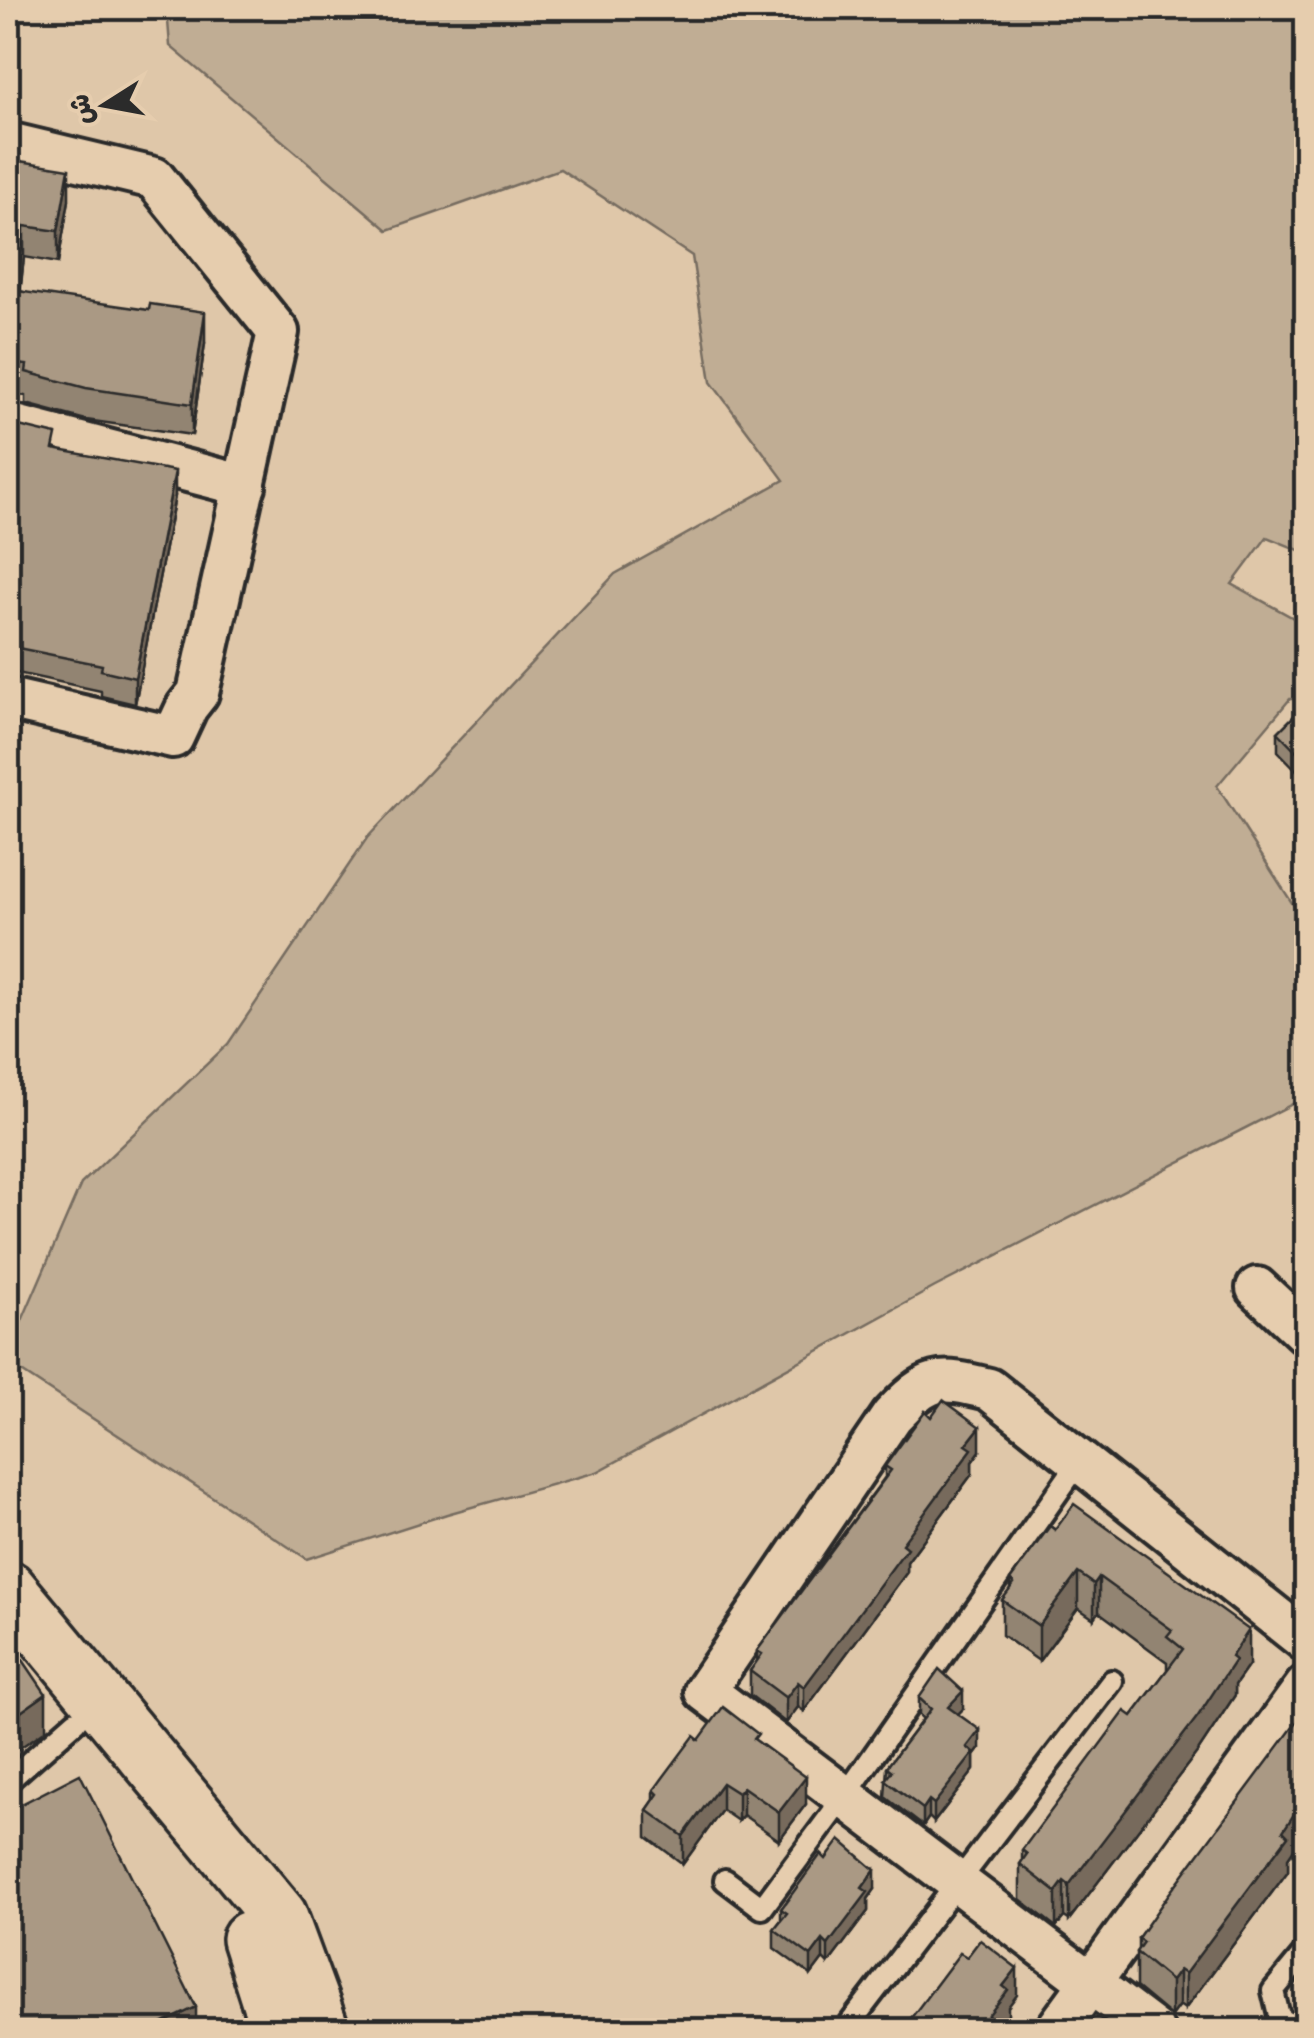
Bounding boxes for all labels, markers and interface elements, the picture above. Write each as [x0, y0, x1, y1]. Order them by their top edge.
north arrow [55, 55, 155, 155]
text: ش [61, 91, 100, 128]

